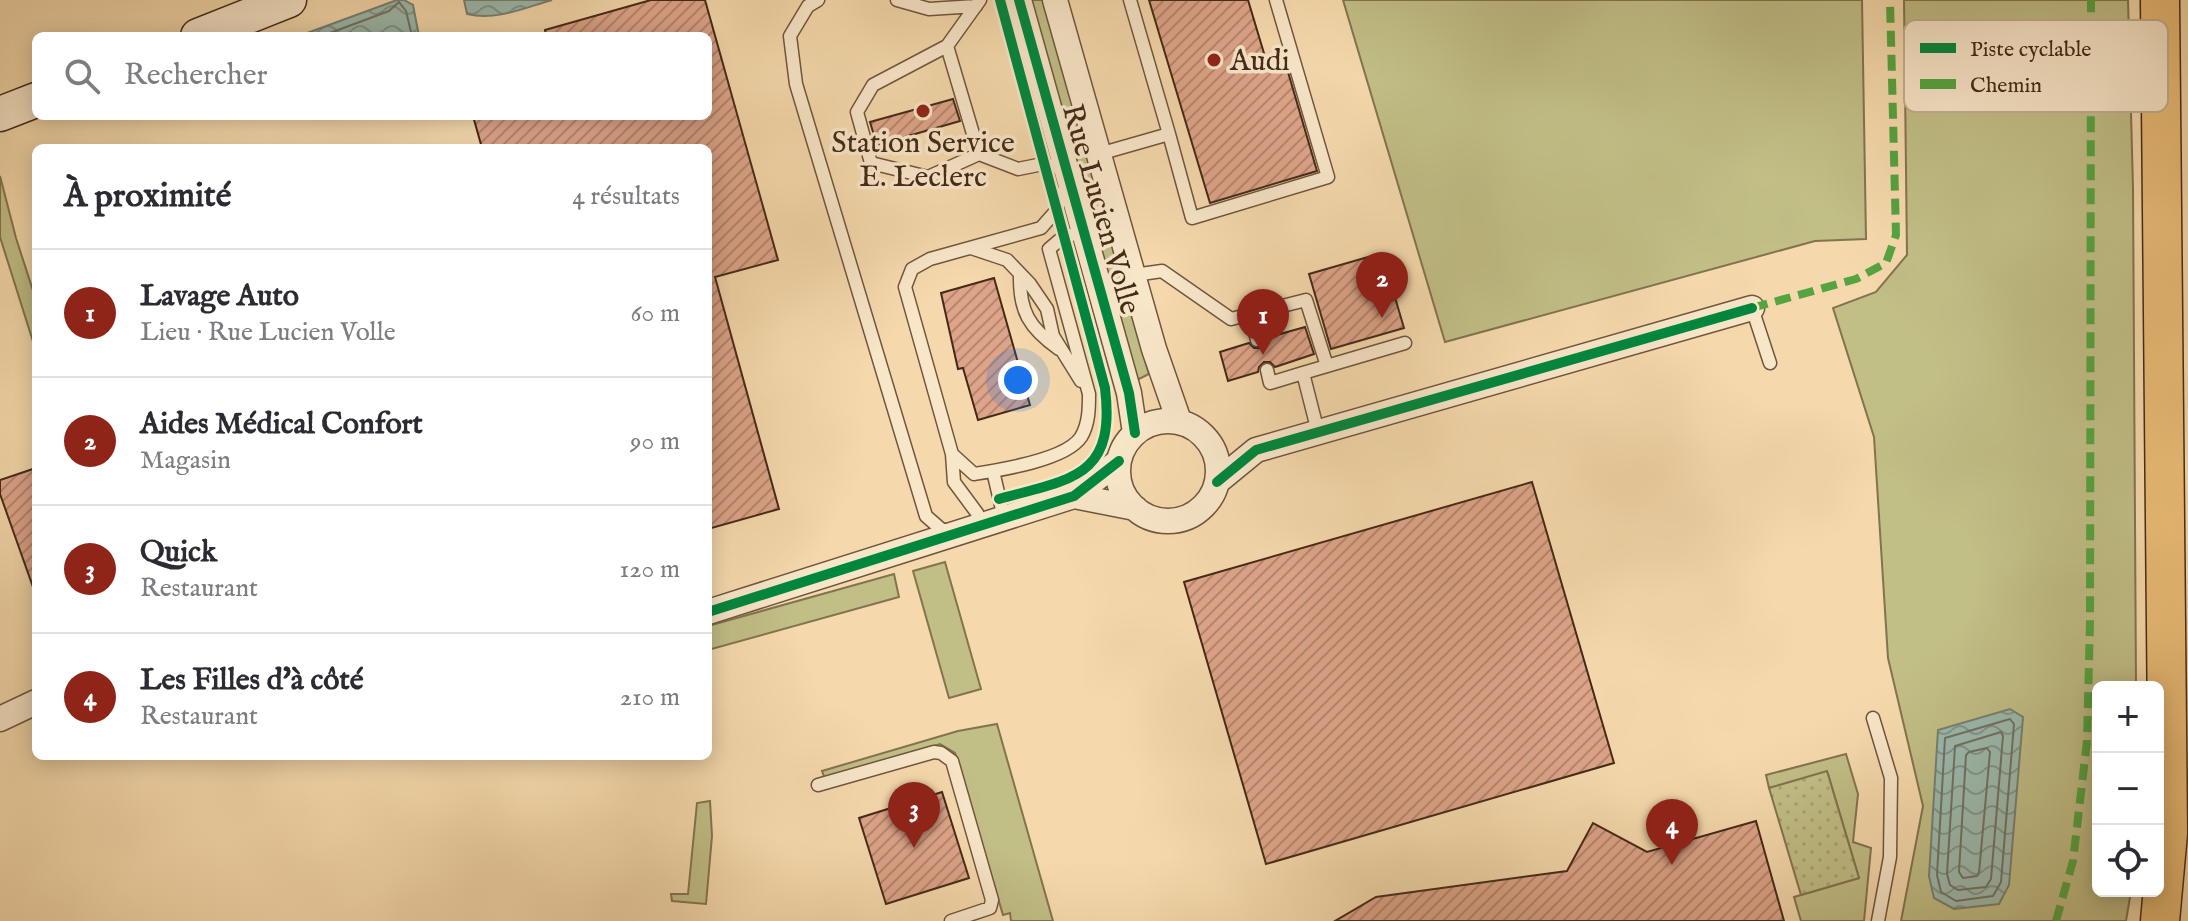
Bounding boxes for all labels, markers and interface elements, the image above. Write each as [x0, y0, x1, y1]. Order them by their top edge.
legend [1904, 20, 2168, 112]
search box [32, 32, 712, 120]
text: Piste cyclable [1970, 36, 2091, 64]
place label: Audi [1229, 43, 1290, 81]
marker: Audi [1205, 51, 1223, 69]
icon: search [60, 54, 104, 98]
text: Rechercher [124, 57, 268, 95]
text: Chemin [1970, 72, 2042, 100]
street label: Rue Lucien Volle [1052, 100, 1148, 319]
marker: Station Service E. Leclerc [914, 102, 932, 120]
place label: Station Service E. Leclerc [831, 125, 1015, 197]
text: À proximité [64, 175, 231, 218]
text: 4 résultats [572, 180, 680, 213]
pin: 2 [1356, 252, 1408, 318]
text: Lavage Auto [140, 278, 299, 316]
pin: 1 [1237, 289, 1289, 355]
text: 1 [85, 297, 95, 330]
text: 60 m [631, 297, 680, 330]
text: Lieu · Rue Lucien Volle [140, 316, 396, 349]
your location [998, 360, 1038, 400]
text: Aides Médical Confort [140, 406, 423, 444]
text: 2 [84, 425, 96, 458]
text: 90 m [630, 425, 680, 458]
text: Magasin [140, 444, 231, 477]
text: Quick [140, 534, 217, 572]
text: 3 [85, 553, 95, 586]
text: 120 m [620, 553, 680, 586]
text: Restaurant [140, 572, 258, 605]
text: Les Filles d'à côté [140, 662, 364, 700]
text: 4 [84, 681, 96, 714]
text: 210 m [620, 681, 680, 714]
map controls [2092, 681, 2164, 897]
button: + [2092, 681, 2164, 753]
text: Restaurant [140, 700, 258, 733]
button: − [2092, 753, 2164, 825]
pin: 3 [888, 782, 940, 848]
pin: 4 [1646, 799, 1698, 865]
button: locate [2092, 825, 2164, 897]

